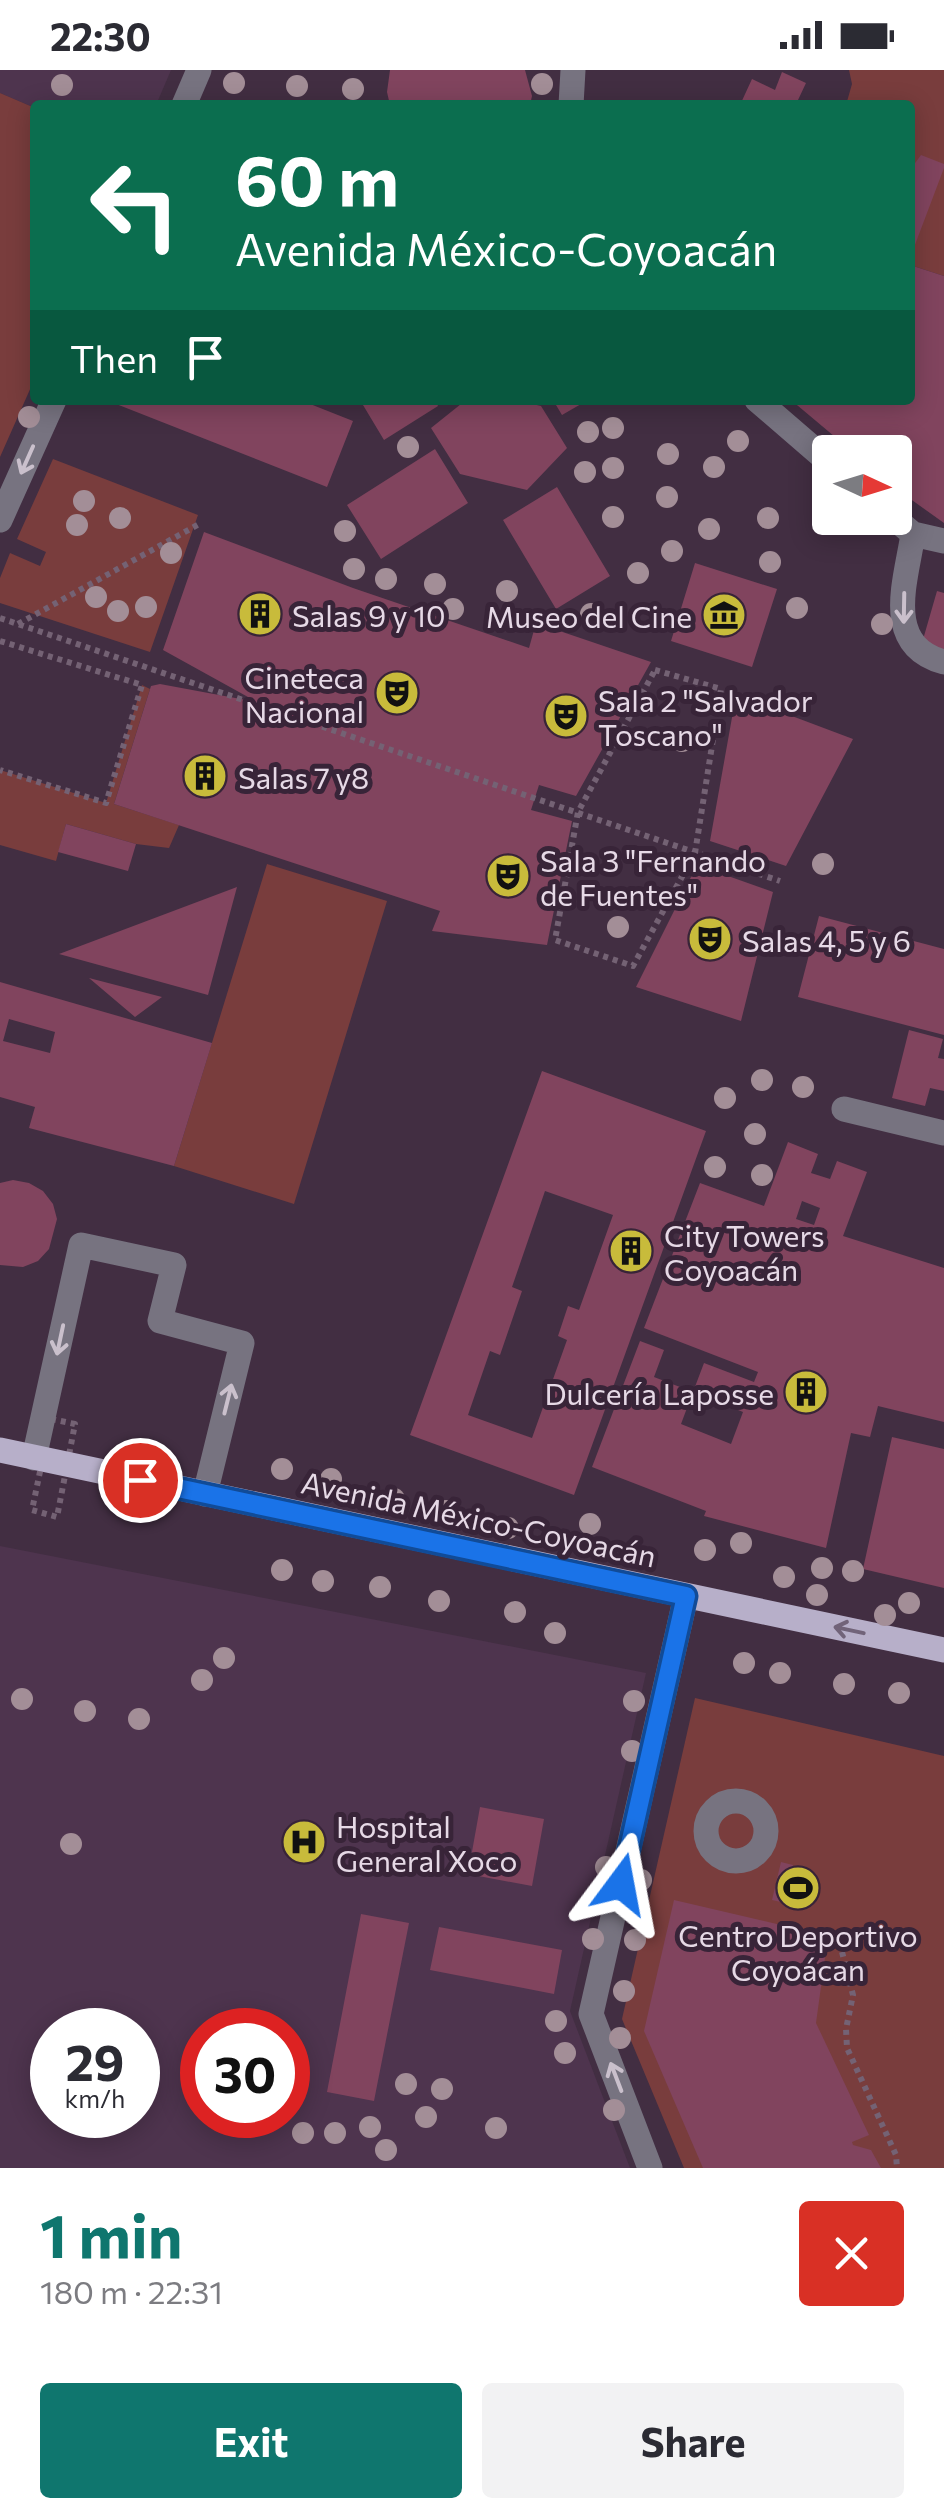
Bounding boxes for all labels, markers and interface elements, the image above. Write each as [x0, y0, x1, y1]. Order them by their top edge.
text: 22:30 [50, 12, 151, 59]
text: 60 m [235, 135, 399, 220]
icon: left [70, 140, 200, 270]
text: Avenida México-Coyoacán [235, 220, 777, 275]
icon: arrive [178, 330, 233, 385]
text: Then [70, 334, 158, 381]
north arrow [812, 435, 912, 535]
map controls [812, 435, 912, 535]
one-way arrow [17, 444, 35, 475]
building icon: Salas 9 y 10 [237, 591, 283, 637]
museum icon: Museo del Cine [701, 592, 747, 638]
one-way arrow [895, 592, 914, 624]
place label: Salas 9 y 10 [292, 596, 446, 633]
place label: Museo del Cine [486, 597, 692, 634]
place label: Cineteca Nacional [245, 658, 364, 729]
theatre icon: Cineteca Nacional [374, 670, 420, 716]
place label: Sala 2 "Salvador Toscano" [598, 681, 813, 752]
theatre icon: Sala 2 "Salvador Toscano" [543, 693, 589, 739]
building icon: Salas 7 y8 [182, 753, 228, 799]
place label: Salas 7 y8 [238, 758, 369, 795]
place label: Sala 3 "Fernando de Fuentes" [540, 841, 766, 912]
theatre icon: Sala 3 "Fernando de Fuentes" [485, 853, 531, 899]
theatre icon: Salas 4, 5 y 6 [687, 916, 733, 962]
place label: Salas 4, 5 y 6 [742, 921, 911, 958]
place label: City Towers Coyoacán [664, 1216, 825, 1287]
building icon: City Towers Coyoacán [608, 1228, 654, 1274]
one-way arrow [50, 1323, 68, 1355]
building icon: Dulcería Laposse [783, 1369, 829, 1415]
place label: Dulcería Laposse [544, 1374, 774, 1411]
one-way arrow [220, 1384, 238, 1416]
pin [98, 1438, 183, 1523]
icon: arrive [113, 1453, 168, 1508]
street label: Avenida México-Coyoacán [298, 1462, 660, 1574]
one-way arrow [834, 1620, 866, 1638]
place label: Hospital General Xoco [336, 1807, 518, 1878]
hospital icon: Hospital General Xoco [281, 1819, 327, 1865]
position arrow [569, 1832, 673, 1936]
sports icon: Centro Deportivo Coyoácan [775, 1865, 821, 1911]
place label: Centro Deportivo Coyoácan [678, 1916, 918, 1987]
speed limit sign: 30 [180, 2008, 310, 2138]
text: 29 [65, 2030, 124, 2091]
one-way arrow [605, 2062, 623, 2093]
text: km/h [65, 2083, 125, 2113]
text: 1 min [40, 2197, 182, 2270]
button: close [799, 2201, 904, 2306]
text: 180 m · 22:31 [40, 2271, 223, 2311]
button: Exit [40, 2383, 462, 2498]
button: Share [482, 2383, 904, 2498]

